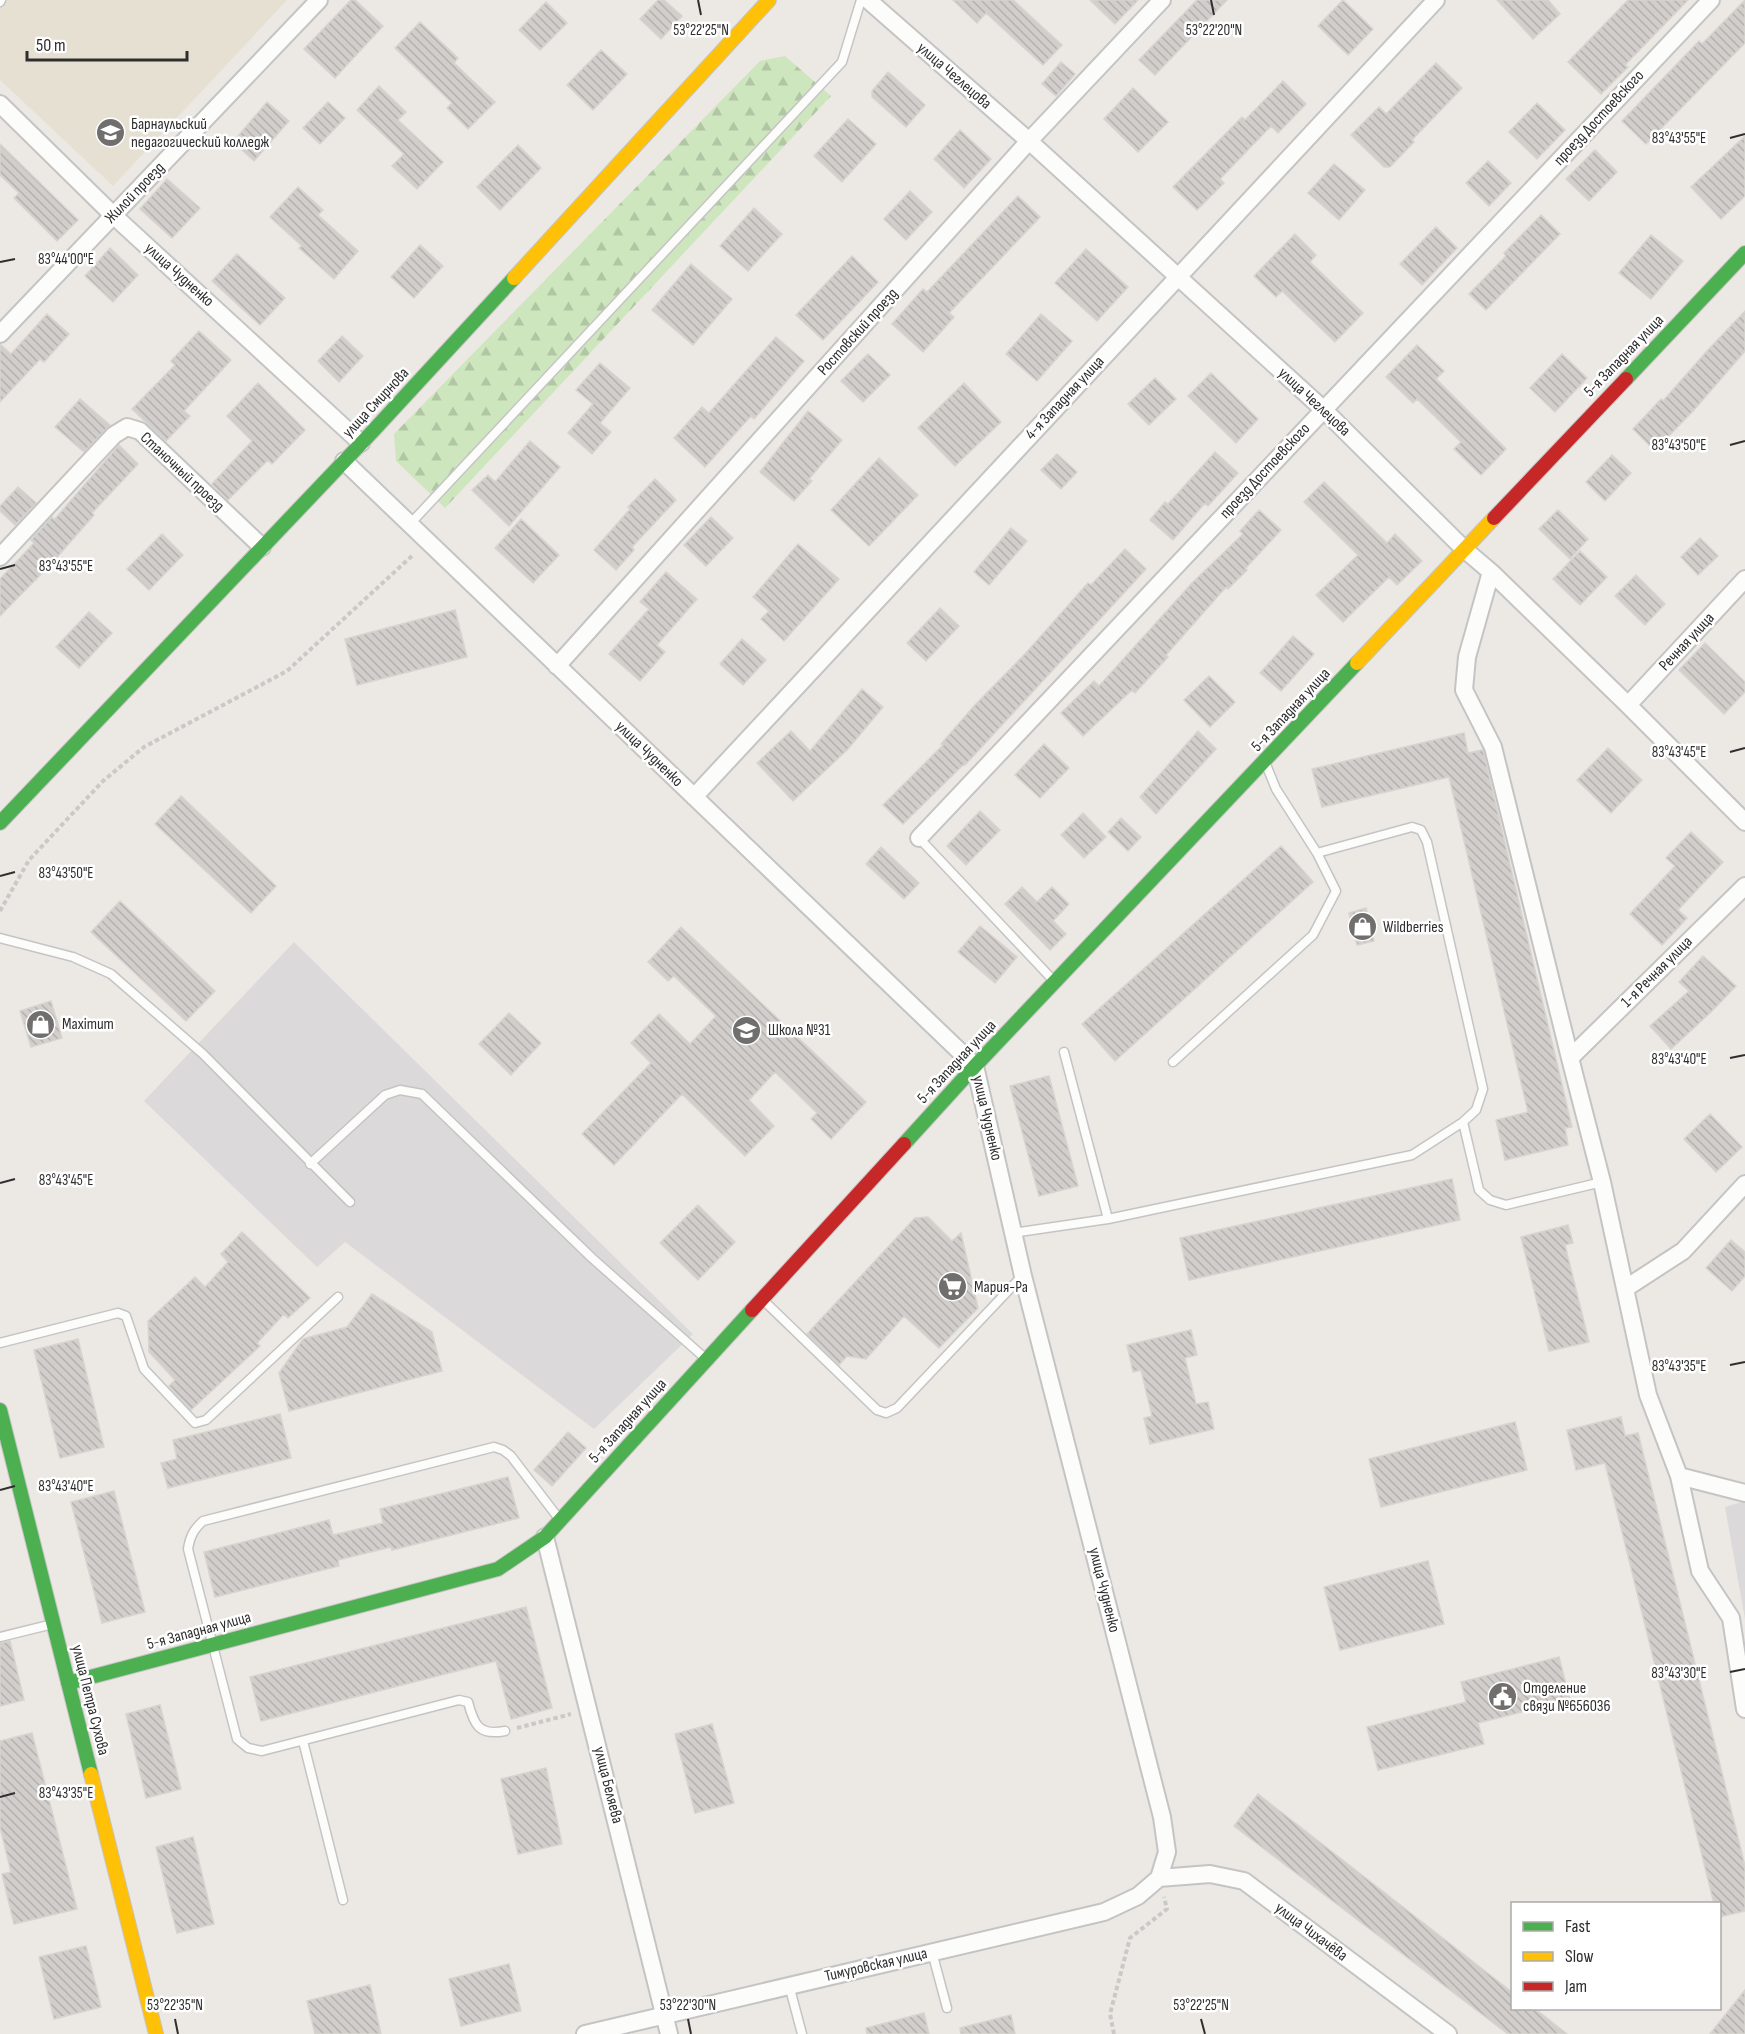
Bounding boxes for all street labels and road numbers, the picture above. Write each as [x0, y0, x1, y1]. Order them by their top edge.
street label: улица Чеглецова [913, 39, 995, 113]
street label: проезд Достоевского [1550, 66, 1648, 170]
street label: Жилой проезд [101, 158, 169, 228]
street label: улица Чудненко [140, 239, 218, 311]
street label: Ростовский проезд [814, 285, 902, 379]
street label: 5-я Западная улица [1580, 311, 1668, 401]
street label: 4-я Западная улица [1022, 352, 1108, 444]
street label: улица Смирнова [339, 364, 413, 442]
street label: улица Чеглецова [1274, 364, 1354, 440]
street label: проезд Достоевского [1216, 419, 1314, 523]
street label: Станочный проезд [136, 428, 228, 516]
street label: Речная улица [1655, 609, 1719, 675]
street label: 5-я Западная улица [1248, 664, 1334, 756]
street label: улица Чудненко [611, 717, 687, 791]
street label: 1-я Речная улица [1617, 932, 1697, 1012]
street label: 5-я Западная улица [914, 1016, 1000, 1108]
street label: улица Чудненко [968, 1074, 1006, 1162]
street label: 5-я Западная улица [585, 1375, 671, 1467]
street label: улица Чудненко [1084, 1546, 1124, 1634]
street label: 5-я Западная улица [145, 1608, 253, 1654]
street label: улица Петра Сухова [67, 1643, 113, 1757]
street label: улица Беляева [589, 1745, 627, 1825]
street label: улица Чихачёва [1271, 1899, 1351, 1965]
street label: Тимуровская улица [823, 1944, 929, 1986]

